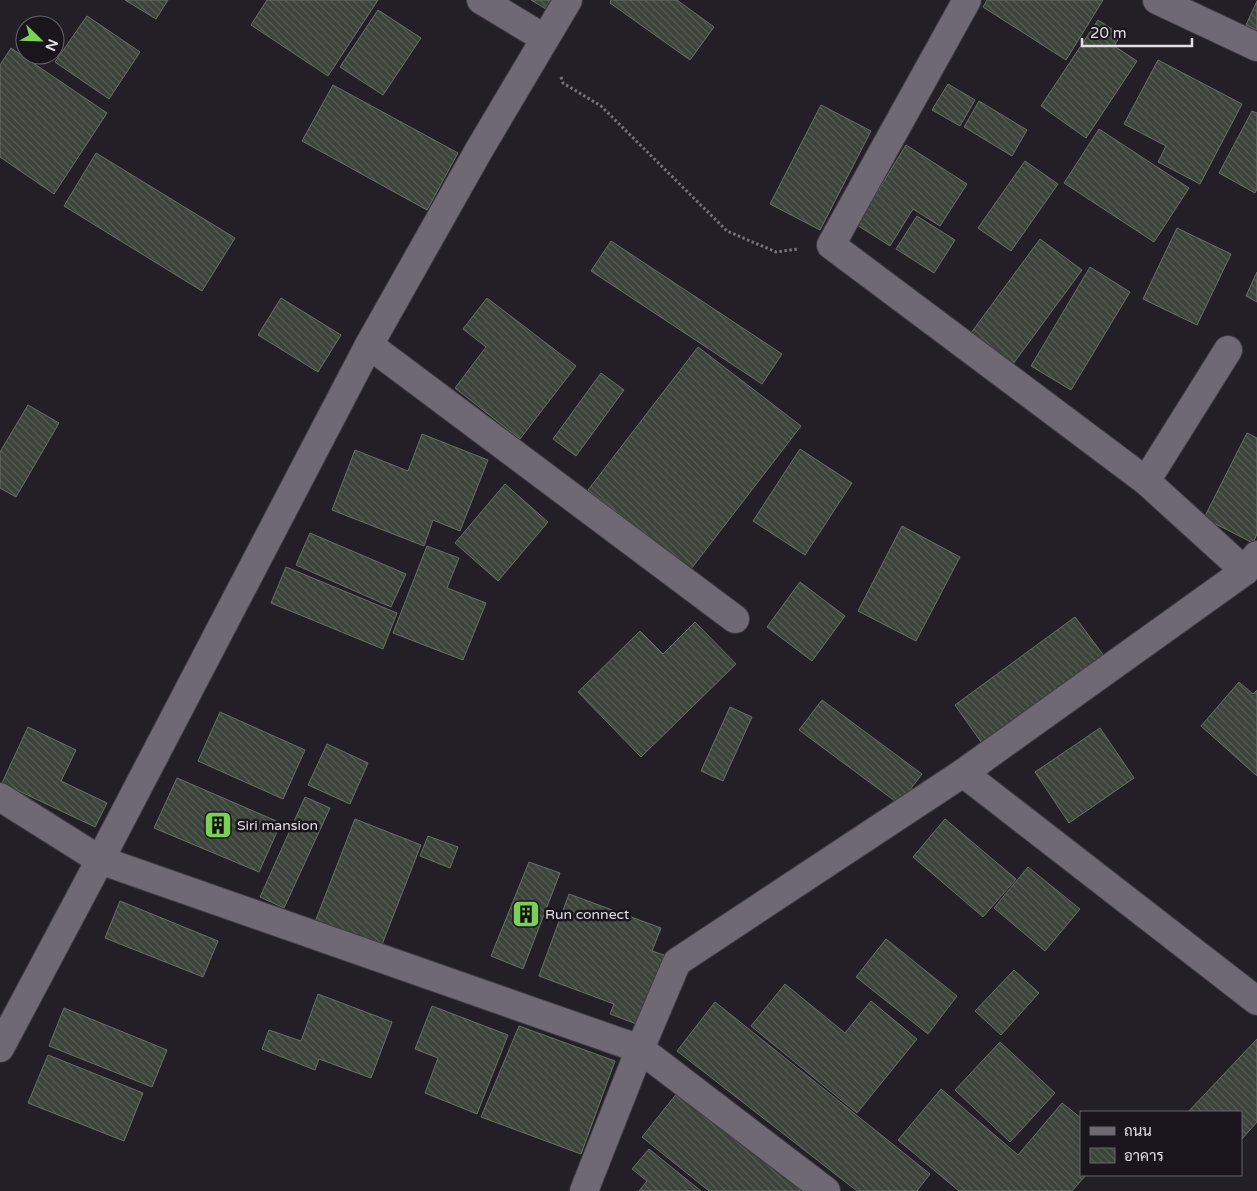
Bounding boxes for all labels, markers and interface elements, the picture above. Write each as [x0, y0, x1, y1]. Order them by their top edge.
north arrow [15, 15, 65, 65]
scale bar [1082, 15, 1192, 47]
text: 20 m [1090, 24, 1127, 42]
text: N [41, 36, 62, 53]
building icon: Siri mansion [203, 810, 233, 840]
place label: Siri mansion [237, 817, 318, 834]
building icon: Run connect [511, 899, 541, 929]
place label: Run connect [545, 906, 630, 923]
legend [1080, 1111, 1242, 1176]
text: ถนน [1124, 1122, 1152, 1140]
text: อาคาร [1124, 1147, 1164, 1165]

